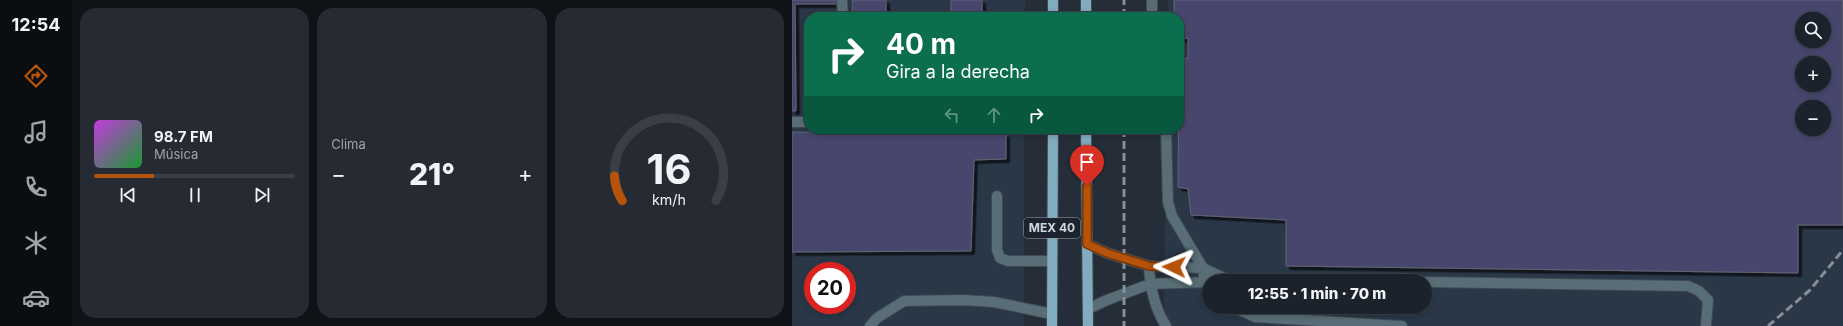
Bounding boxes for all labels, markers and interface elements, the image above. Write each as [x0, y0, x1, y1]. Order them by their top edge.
map controls [1795, 12, 1831, 136]
button: search [1795, 12, 1831, 48]
text: 12:54 [12, 14, 60, 35]
text: 40 m [886, 27, 956, 61]
icon: right [820, 28, 872, 80]
button: + [1795, 56, 1831, 92]
text: Gira a la derecha [886, 61, 1030, 82]
icon: directions [22, 62, 50, 90]
button: − [1795, 100, 1831, 136]
icon: left [941, 104, 963, 126]
icon: ahead [983, 104, 1005, 126]
icon: right [1025, 104, 1047, 126]
icon: music [22, 118, 50, 146]
text: 98.7 FM [154, 127, 213, 146]
text: Clima [331, 136, 366, 152]
text: 16 [647, 144, 692, 194]
pin [1070, 145, 1104, 186]
text: Música [154, 146, 198, 162]
icon: arrive [1076, 151, 1098, 173]
text: 21° [409, 156, 455, 192]
text: − [331, 161, 346, 187]
text: + [518, 161, 533, 187]
icon: phone [22, 173, 50, 201]
icon: previous [117, 184, 139, 206]
icon: pause [184, 184, 206, 206]
icon: next [251, 184, 273, 206]
text: km/h [652, 191, 686, 208]
road number: MEX 40 [1024, 218, 1080, 238]
icon: climate [22, 229, 50, 257]
position arrow [1153, 246, 1195, 288]
speed limit sign: 20 [804, 262, 856, 314]
icon: car [22, 284, 50, 312]
text: 12:55 · 1 min · 70 m [1248, 284, 1386, 303]

